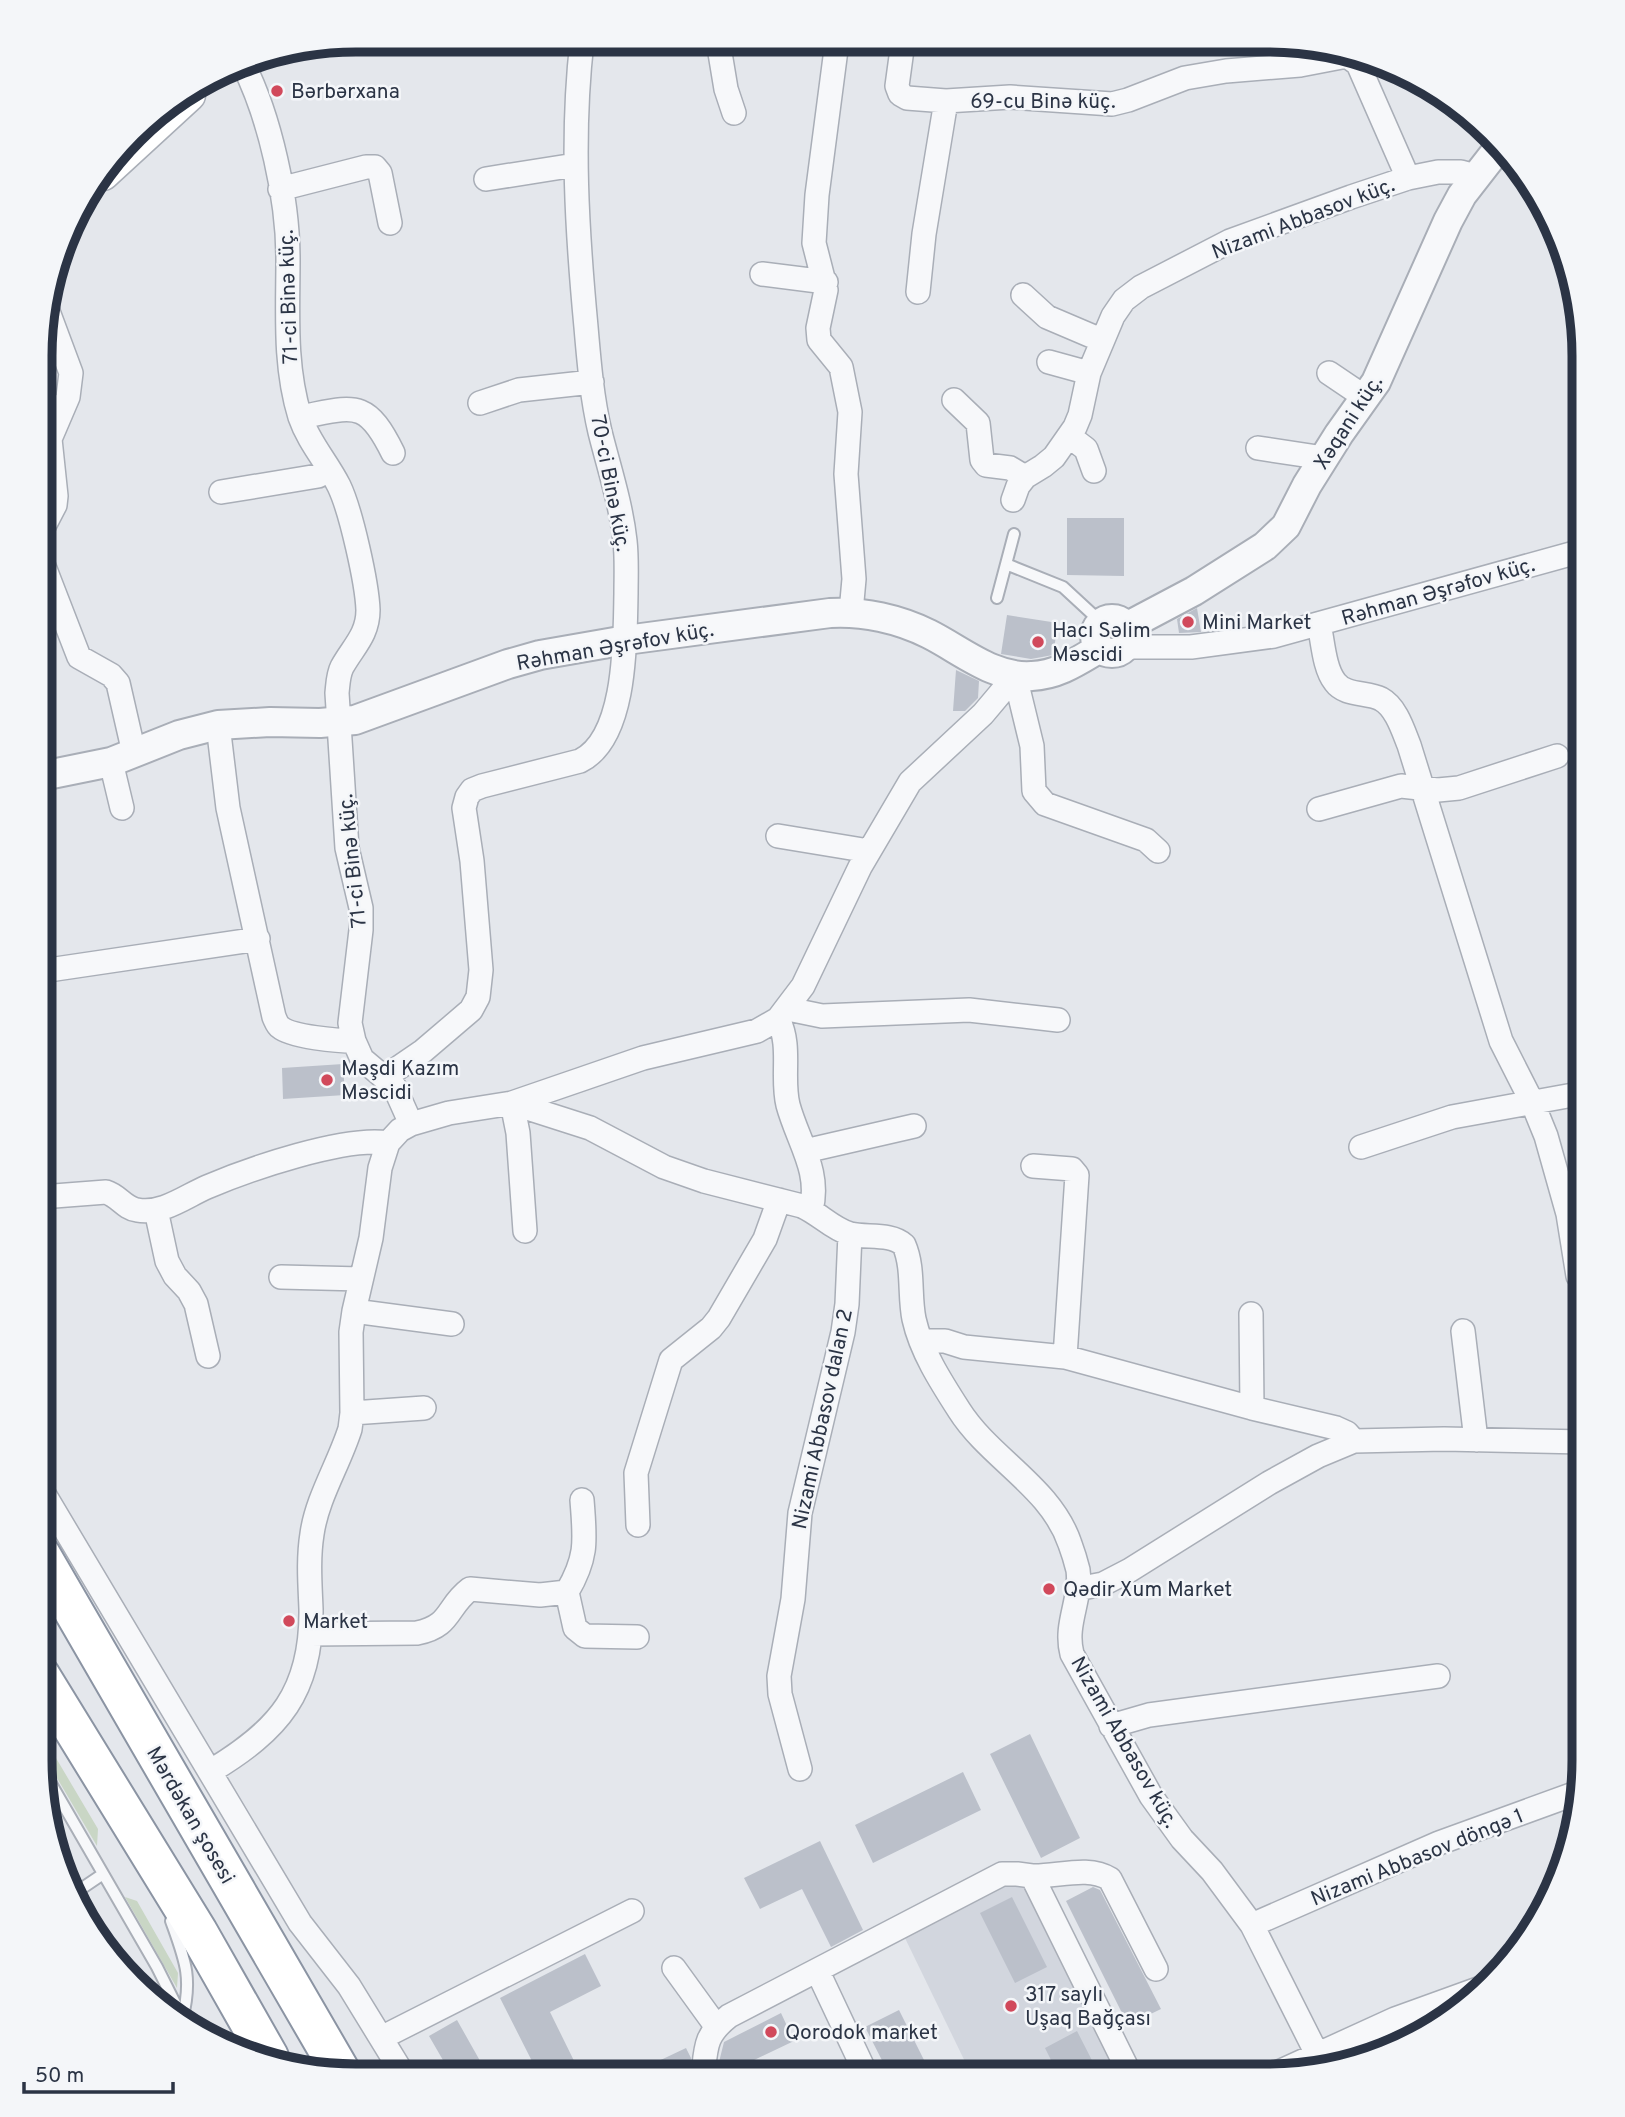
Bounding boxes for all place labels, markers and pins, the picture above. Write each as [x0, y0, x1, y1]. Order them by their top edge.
place label: Bərbərxana [291, 79, 400, 106]
marker: Bərbərxana [269, 83, 285, 99]
place label: Mini Market [1202, 610, 1312, 637]
marker: Mini Market [1180, 614, 1196, 630]
place label: Hacı Səlim Məscidi [1052, 618, 1151, 669]
marker: Hacı Səlim Məscidi [1030, 634, 1046, 650]
place label: Məşdi Kazım Məscidi [341, 1056, 459, 1107]
marker: Məşdi Kazım Məscidi [319, 1072, 335, 1088]
place label: Qədir Xum Market [1063, 1577, 1232, 1604]
marker: Qədir Xum Market [1041, 1581, 1057, 1597]
place label: Market [303, 1609, 368, 1636]
marker: Market [281, 1613, 297, 1629]
place label: 317 saylı Uşaq Bağçası [1025, 1982, 1151, 2033]
marker: 317 saylı Uşaq Bağçası [1003, 1998, 1019, 2014]
place label: Qorodok market [785, 2020, 938, 2047]
marker: Qorodok market [763, 2024, 779, 2040]

